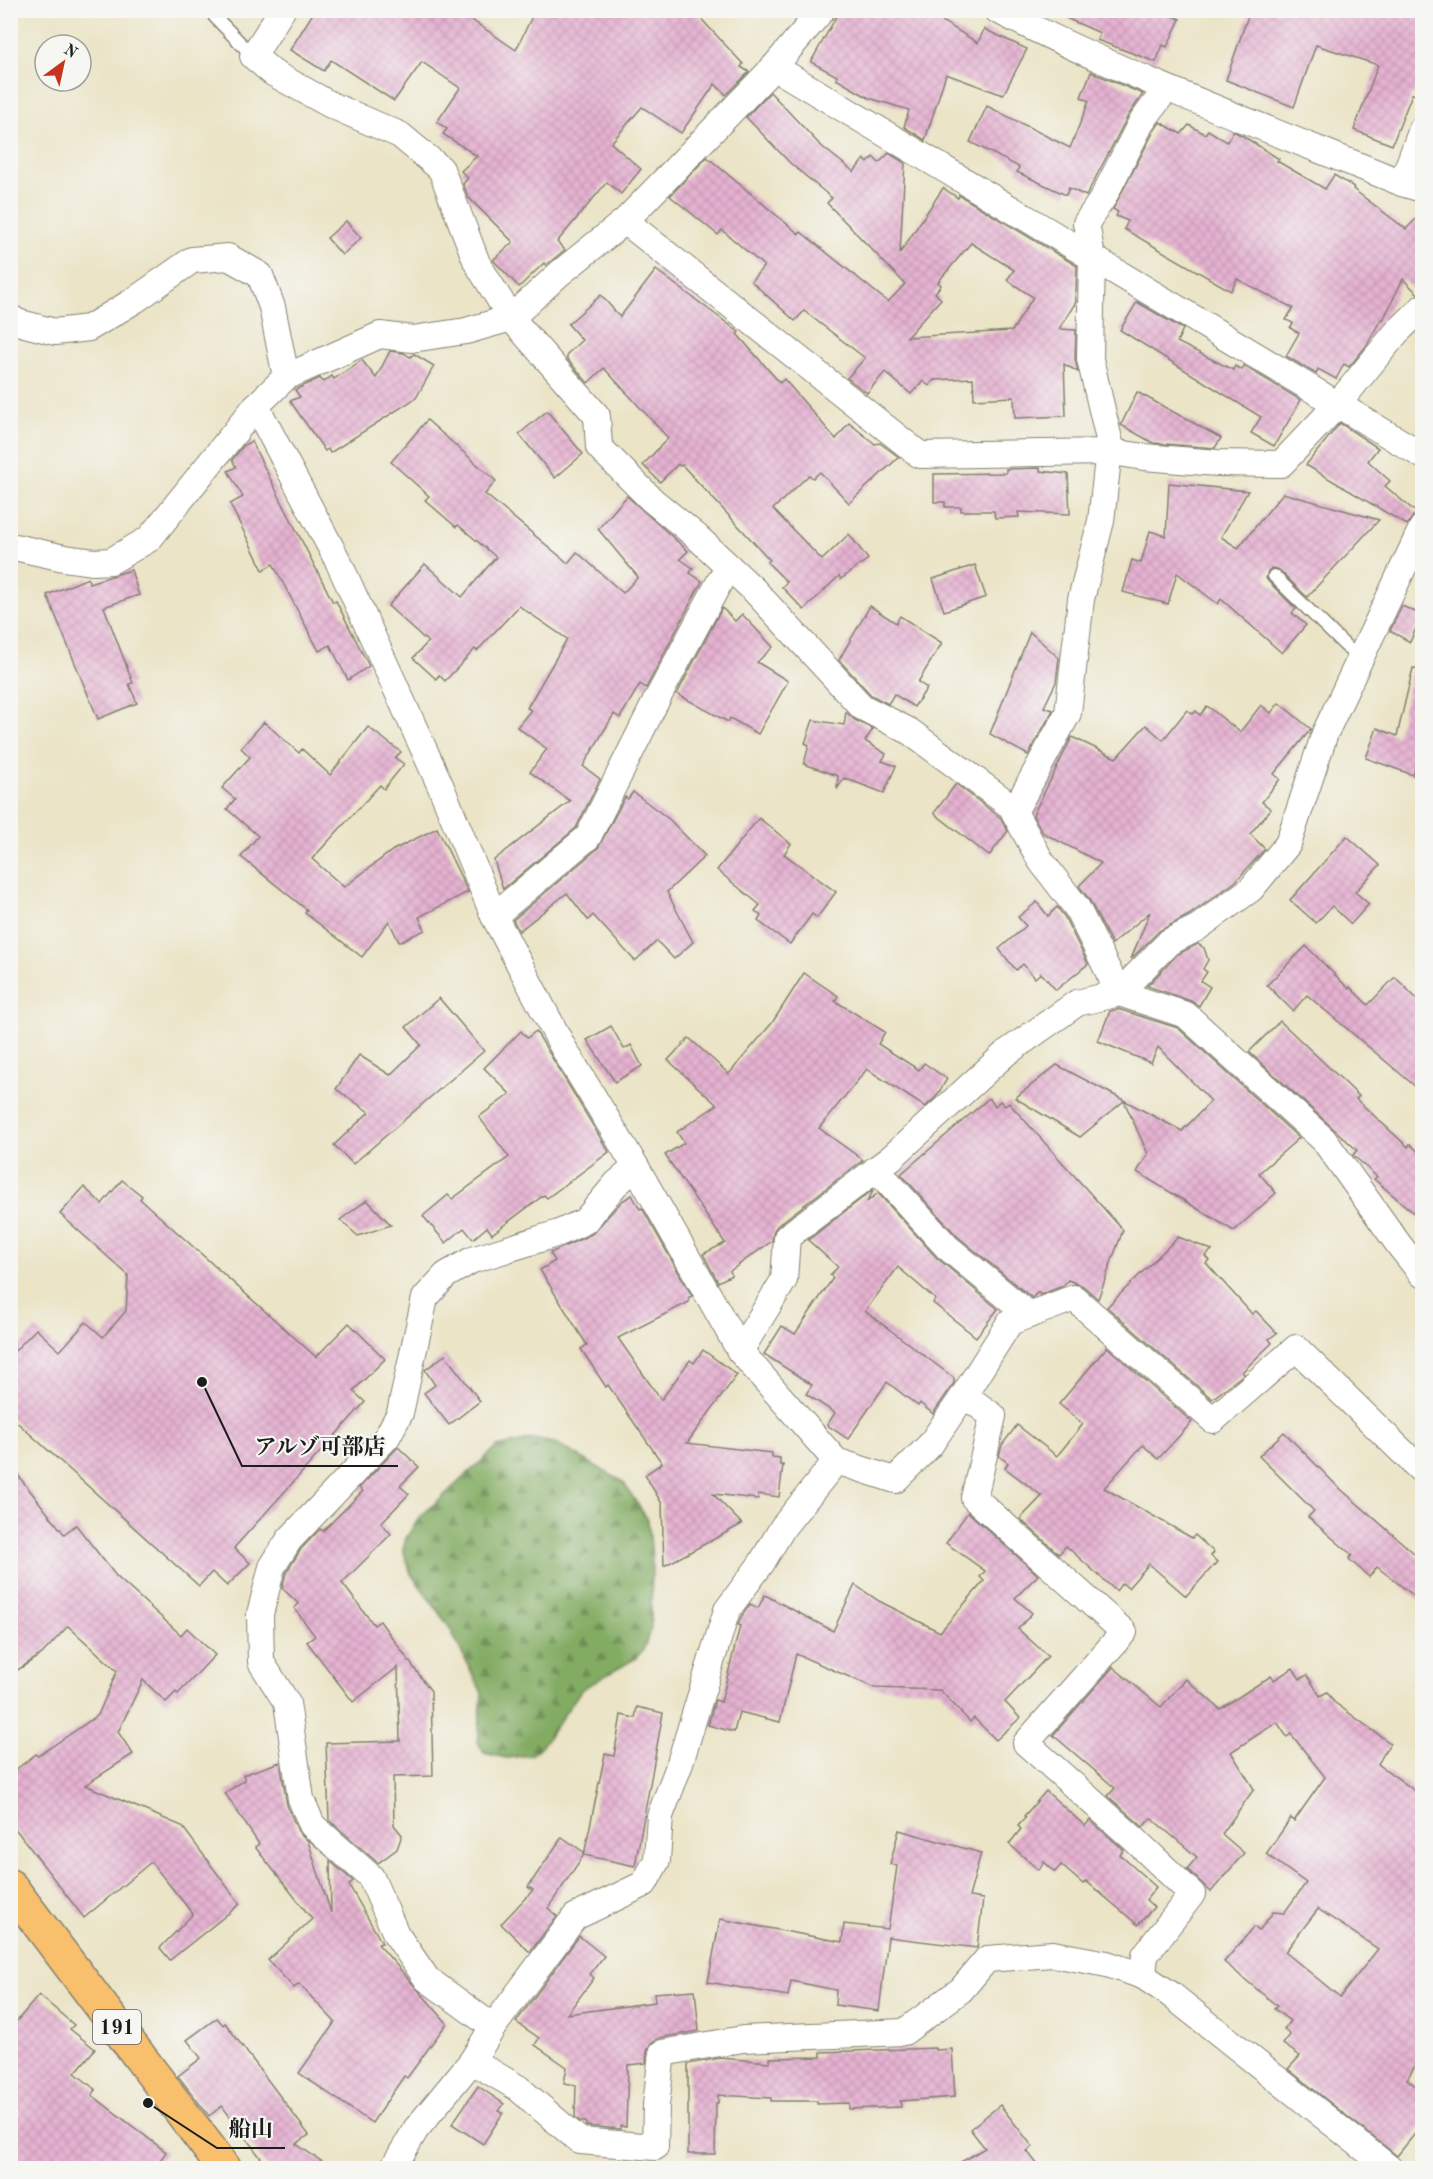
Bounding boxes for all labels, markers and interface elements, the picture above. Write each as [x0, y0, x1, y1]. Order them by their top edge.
north arrow [33, 33, 93, 93]
text: N [61, 42, 80, 63]
callout: アルゾ可部店 [242, 1426, 398, 1466]
text: アルゾ可部店 [254, 1435, 386, 1459]
road number: 191 [93, 2010, 141, 2044]
callout: 船山 [217, 2108, 285, 2148]
text: 船山 [229, 2117, 273, 2141]

